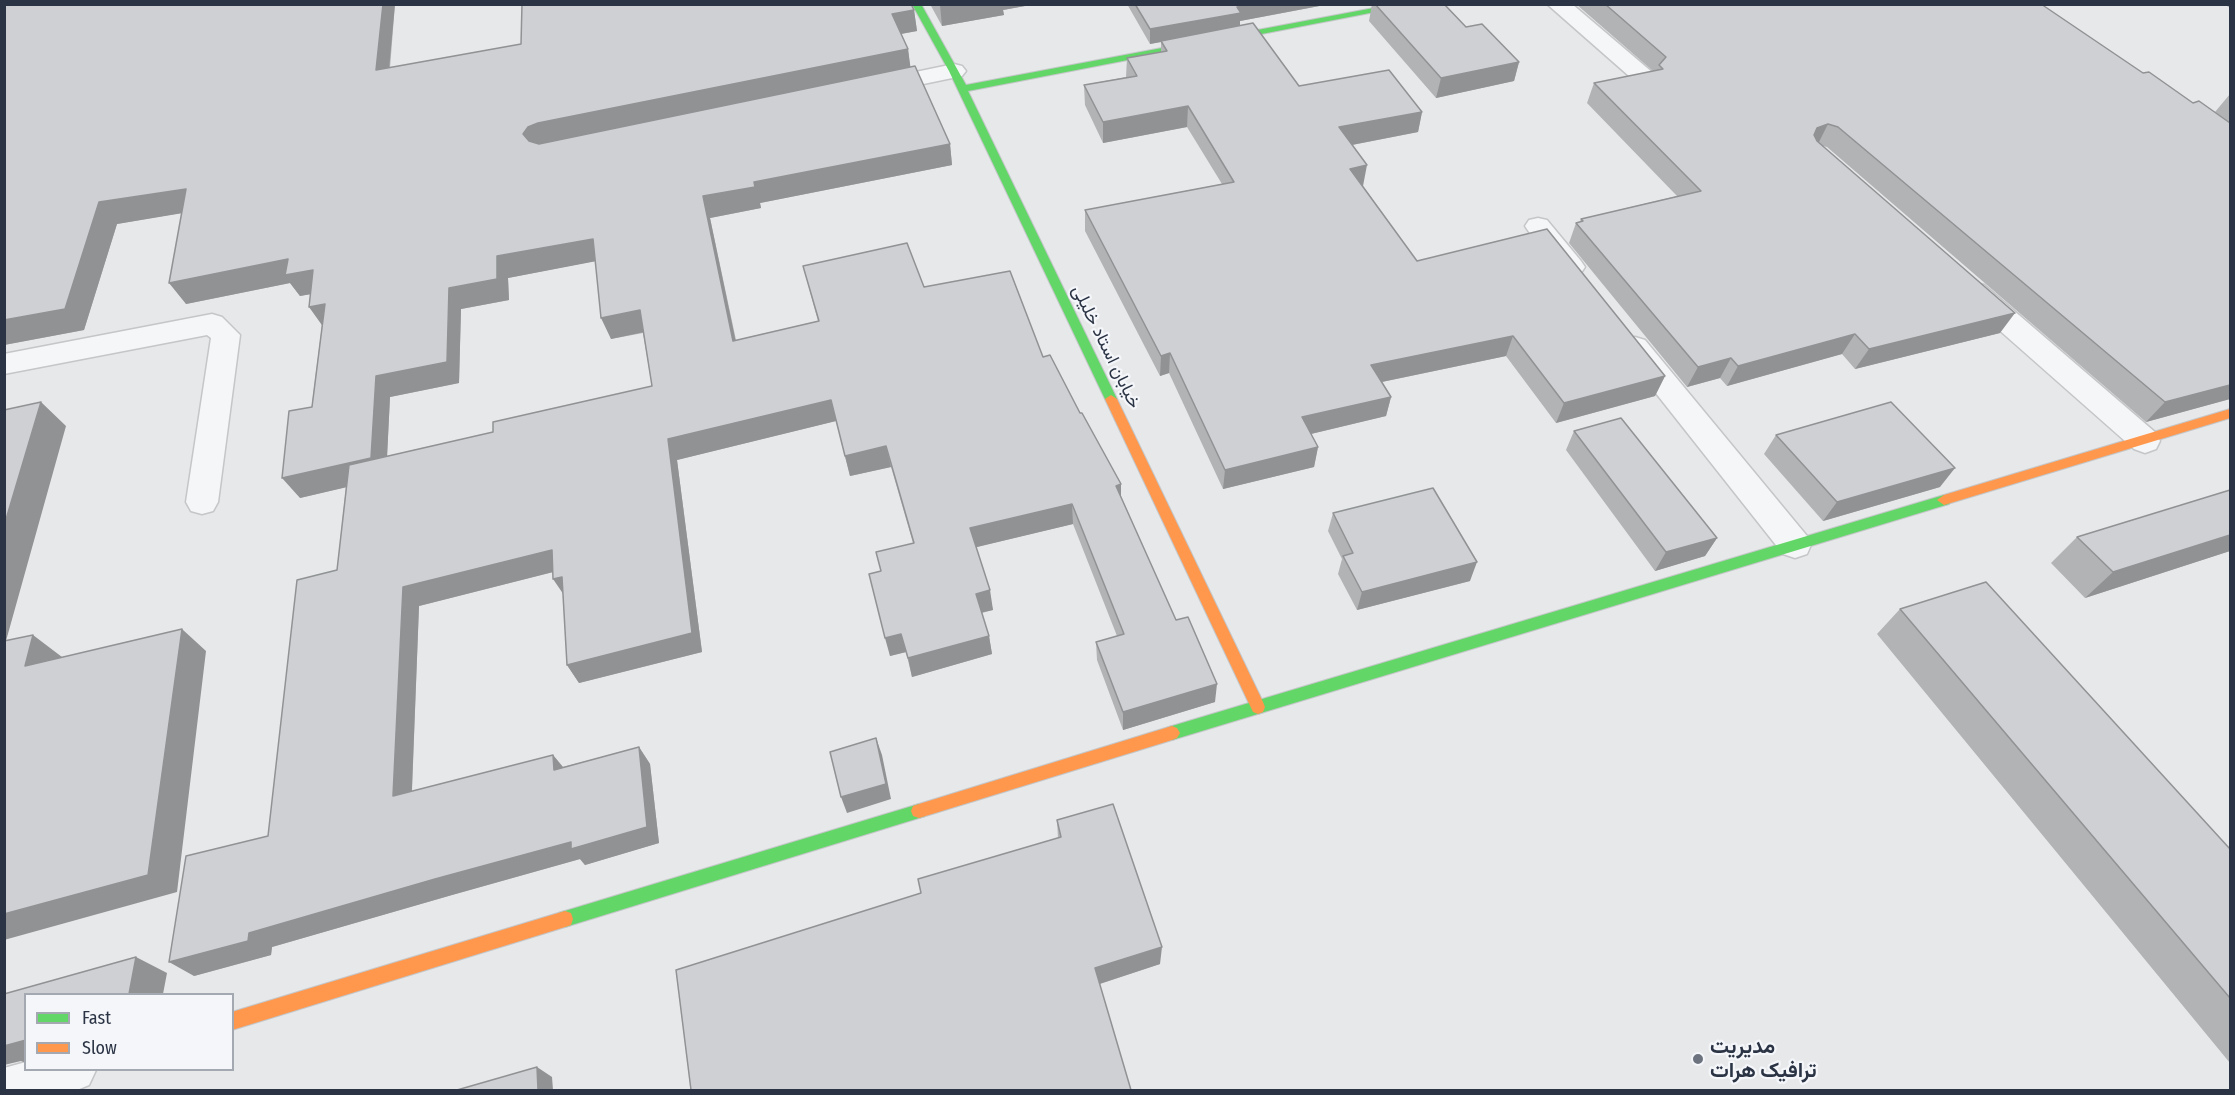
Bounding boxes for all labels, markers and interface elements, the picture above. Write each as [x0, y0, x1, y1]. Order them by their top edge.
street label: خیابان استاد خلیلی [1067, 282, 1145, 412]
legend [24, 993, 234, 1071]
text: Fast [82, 1007, 111, 1029]
place label: مدیریت ترافیک هرات [1710, 1034, 1817, 1084]
text: Slow [82, 1037, 117, 1059]
marker: مدیریت ترافیک هرات [1691, 1052, 1705, 1066]

